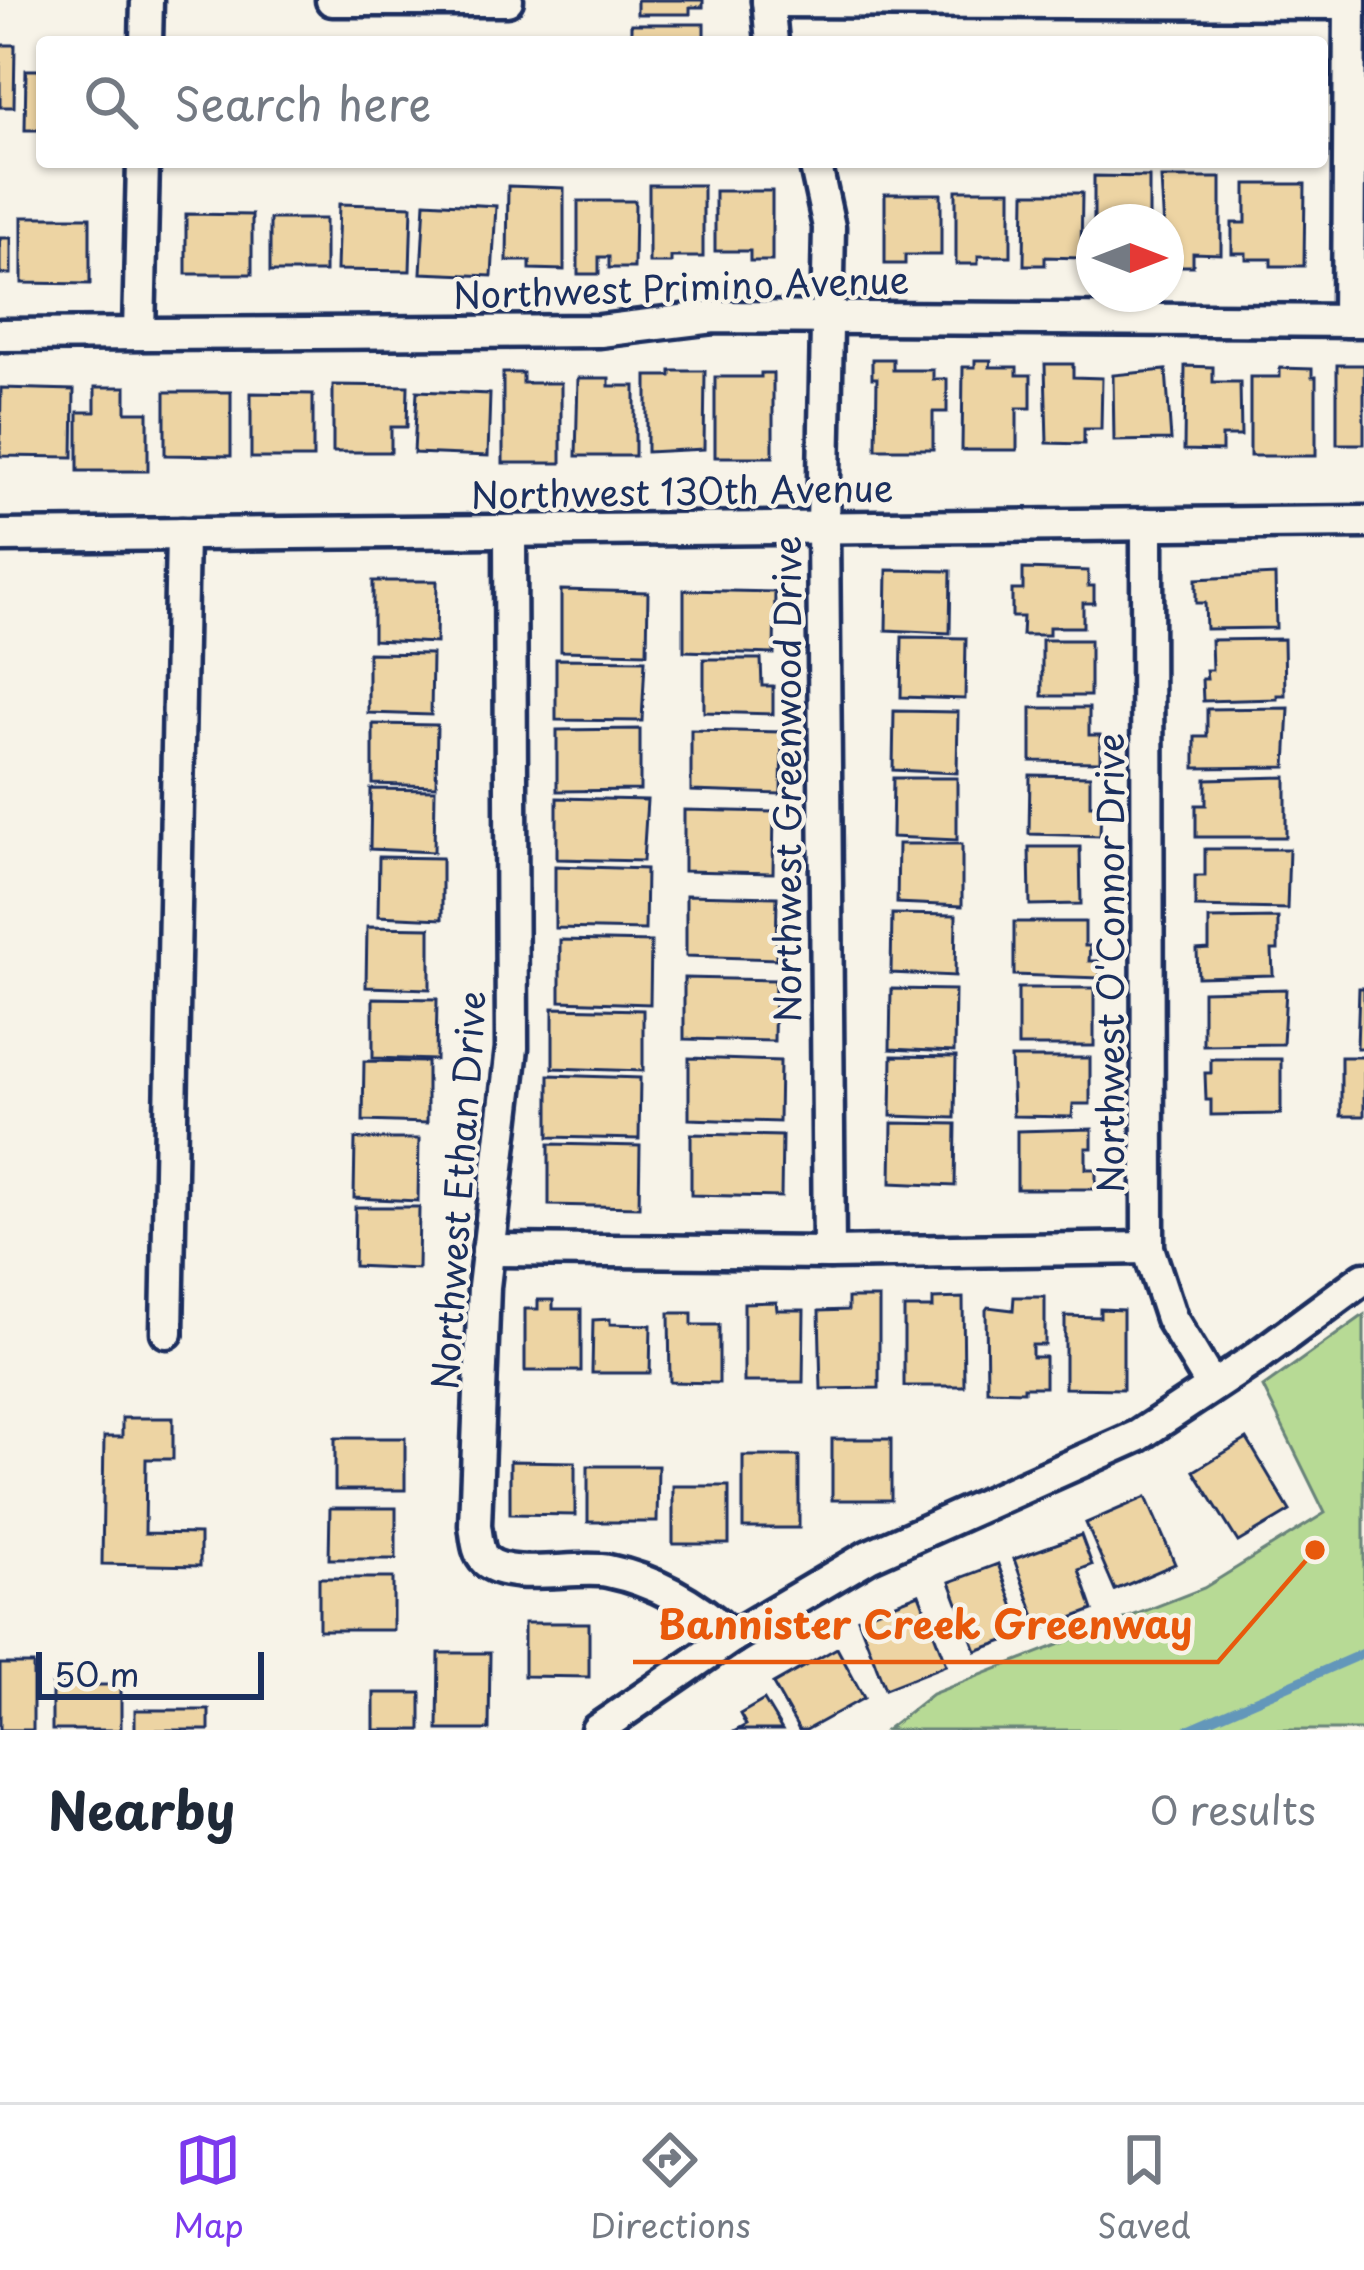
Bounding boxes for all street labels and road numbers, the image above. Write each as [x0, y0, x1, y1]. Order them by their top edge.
street label: Northwest Primino Avenue [452, 251, 910, 321]
street label: Northwest 130th Avenue [470, 459, 894, 521]
street label: Northwest Greenwood Drive [759, 536, 813, 1022]
street label: Northwest O'Connor Drive [1082, 733, 1136, 1193]
street label: Northwest Ethan Drive [416, 989, 498, 1391]

